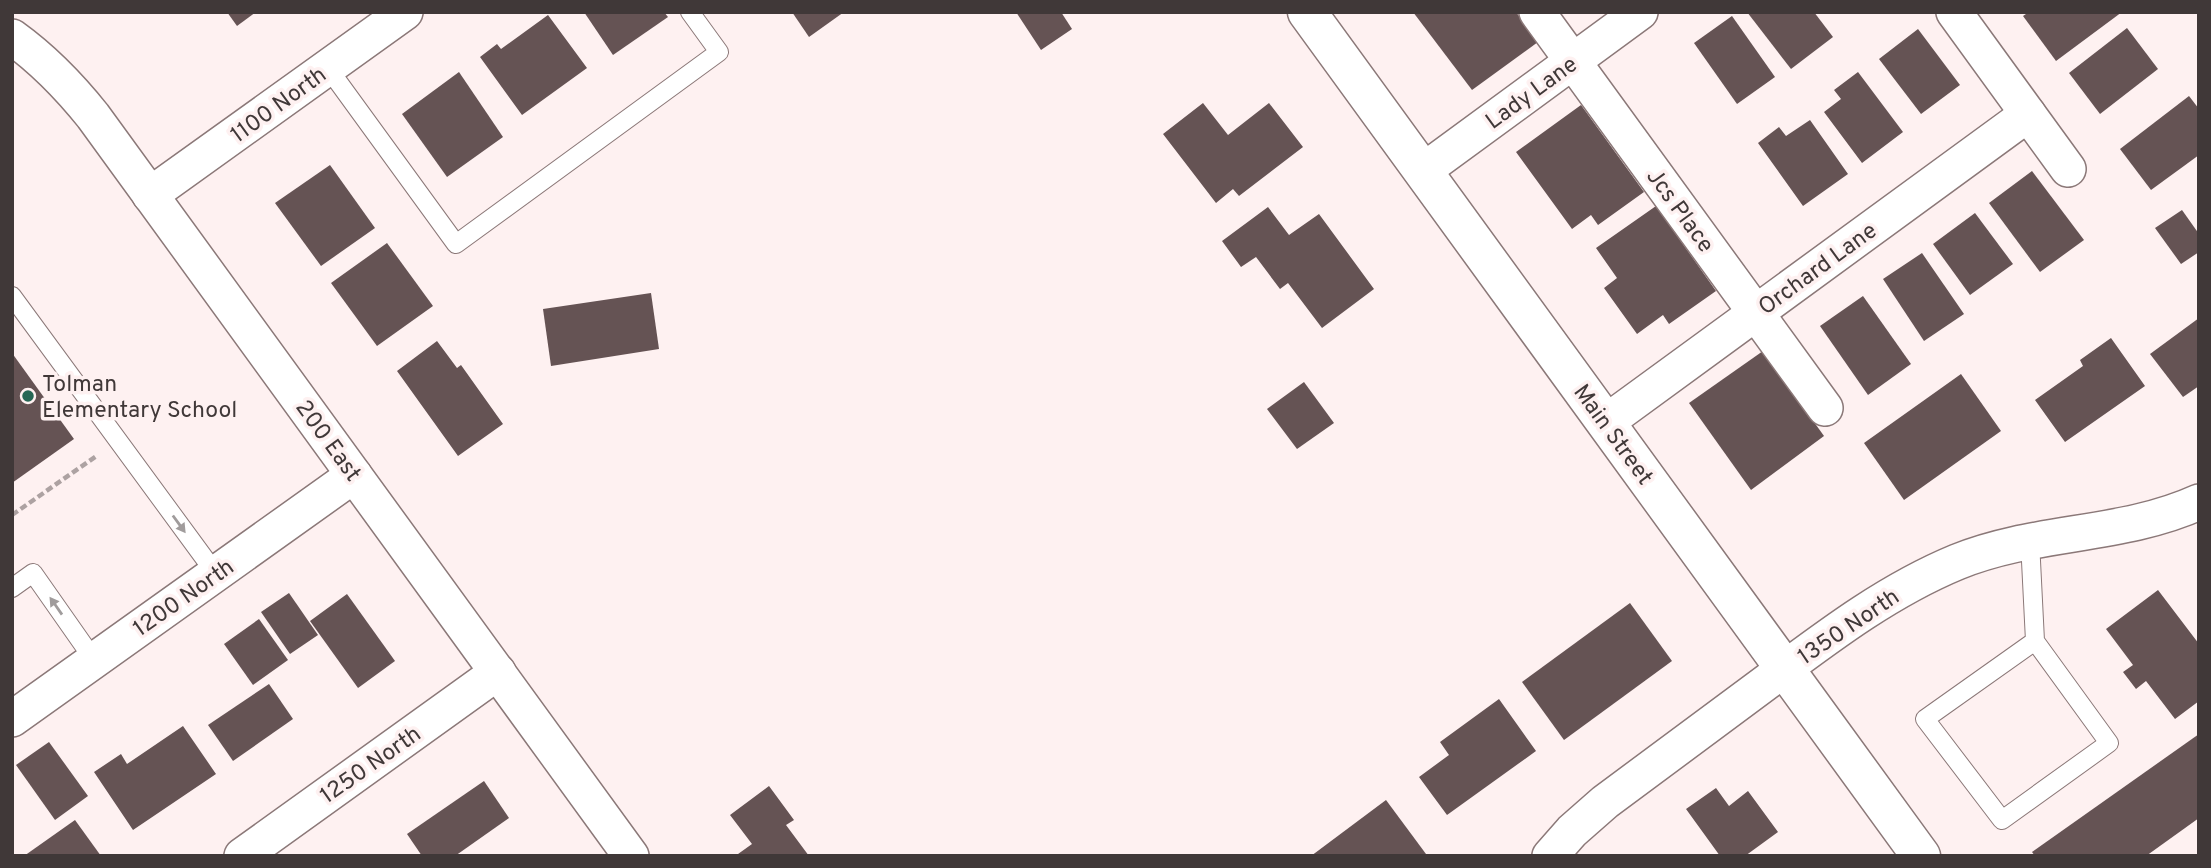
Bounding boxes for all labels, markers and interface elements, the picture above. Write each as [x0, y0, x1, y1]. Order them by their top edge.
street label: Lady Lane [1481, 51, 1584, 137]
street label: 1100 North [226, 62, 333, 151]
street label: Jcs Place [1639, 164, 1719, 259]
street label: Orchard Lane [1753, 217, 1884, 323]
place label: Tolman Elementary School [42, 371, 237, 426]
street label: Main Street [1566, 379, 1658, 491]
marker: Tolman Elementary School [20, 388, 36, 404]
street label: 200 East [288, 395, 366, 488]
one-way arrow [172, 515, 186, 533]
street label: 1200 North [128, 554, 241, 644]
street label: 1350 North [1793, 584, 1906, 673]
one-way arrow [49, 597, 63, 615]
street label: 1250 North [315, 721, 428, 811]

